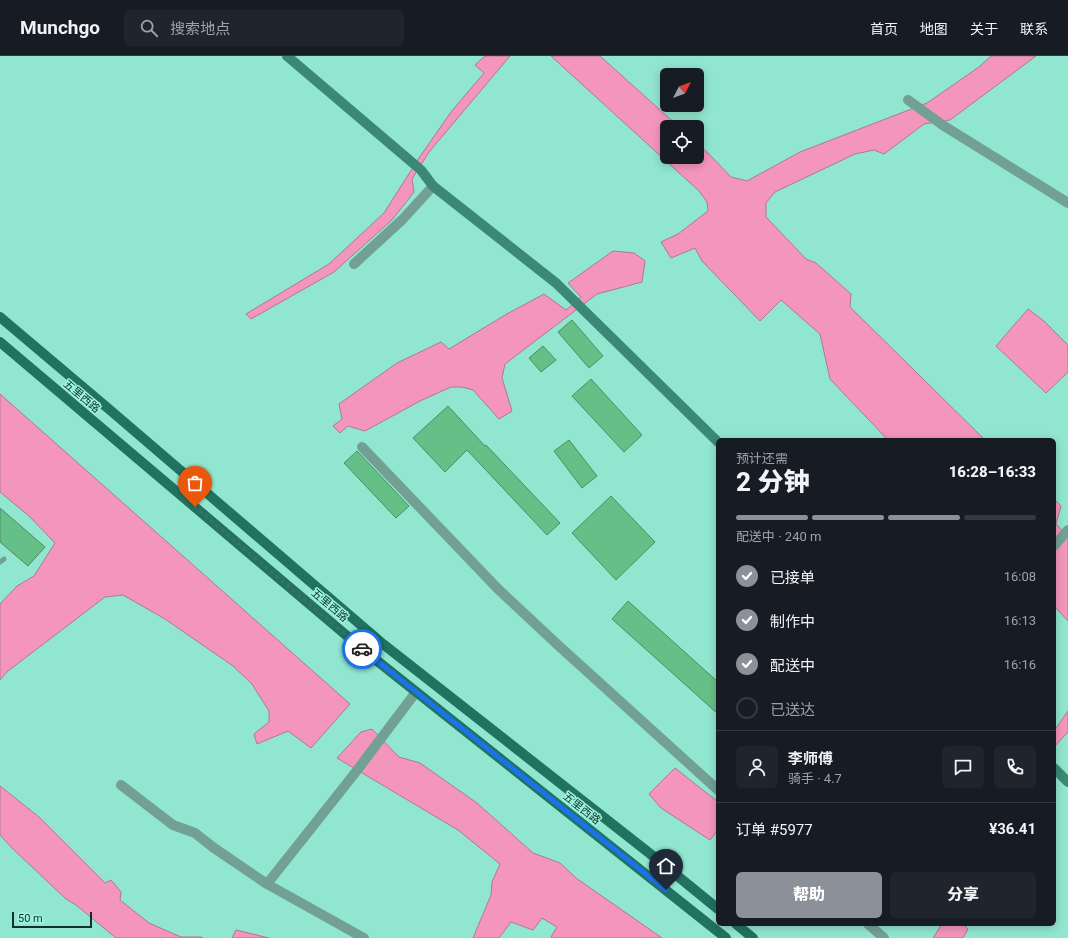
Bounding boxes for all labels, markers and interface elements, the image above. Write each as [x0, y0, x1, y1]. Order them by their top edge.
search box [124, 10, 404, 46]
text: Munchgo [20, 16, 100, 39]
icon: search [138, 17, 160, 39]
text: 搜索地点 [170, 20, 230, 38]
text: 首页 [870, 21, 898, 37]
text: 地图 [920, 21, 948, 37]
text: 关于 [970, 21, 998, 37]
text: 联系 [1020, 21, 1048, 37]
north arrow [660, 68, 704, 112]
map controls [660, 68, 704, 164]
button: locate [660, 120, 704, 164]
street label: 五里西路 [61, 377, 103, 416]
text: 预计还需 [736, 451, 788, 466]
text: 16:28–16:33 [949, 463, 1036, 481]
pin [178, 466, 212, 507]
text: 2 分钟 [736, 467, 809, 497]
icon: bag [184, 472, 206, 494]
text: 配送中 · 240 m [736, 529, 821, 544]
icon: check [736, 565, 758, 587]
text: 已接单 [770, 569, 815, 587]
text: 16:08 [1004, 569, 1036, 584]
street label: 五里西路 [309, 586, 351, 625]
icon: check [736, 609, 758, 631]
text: 制作中 [770, 613, 815, 631]
text: 16:13 [1004, 613, 1036, 628]
courier [342, 629, 382, 669]
icon: car [351, 638, 373, 660]
icon: check [736, 653, 758, 675]
text: 配送中 [770, 657, 815, 675]
text: 16:16 [1004, 657, 1036, 672]
text: 已送达 [770, 701, 815, 719]
button: person [736, 746, 778, 788]
button: chat [942, 746, 984, 788]
button: phone [994, 746, 1036, 788]
text: 李师傅 [788, 750, 833, 768]
text: 骑手 · 4.7 [788, 771, 842, 786]
street label: 五里西路 [560, 790, 603, 827]
text: ¥36.41 [989, 820, 1036, 838]
text: 订单 #5977 [736, 821, 813, 839]
pin [649, 849, 683, 890]
icon: home [655, 855, 677, 877]
button: 帮助 [736, 872, 882, 918]
button: 分享 [890, 872, 1036, 918]
scale bar [12, 910, 92, 929]
text: 50 m [18, 912, 43, 925]

